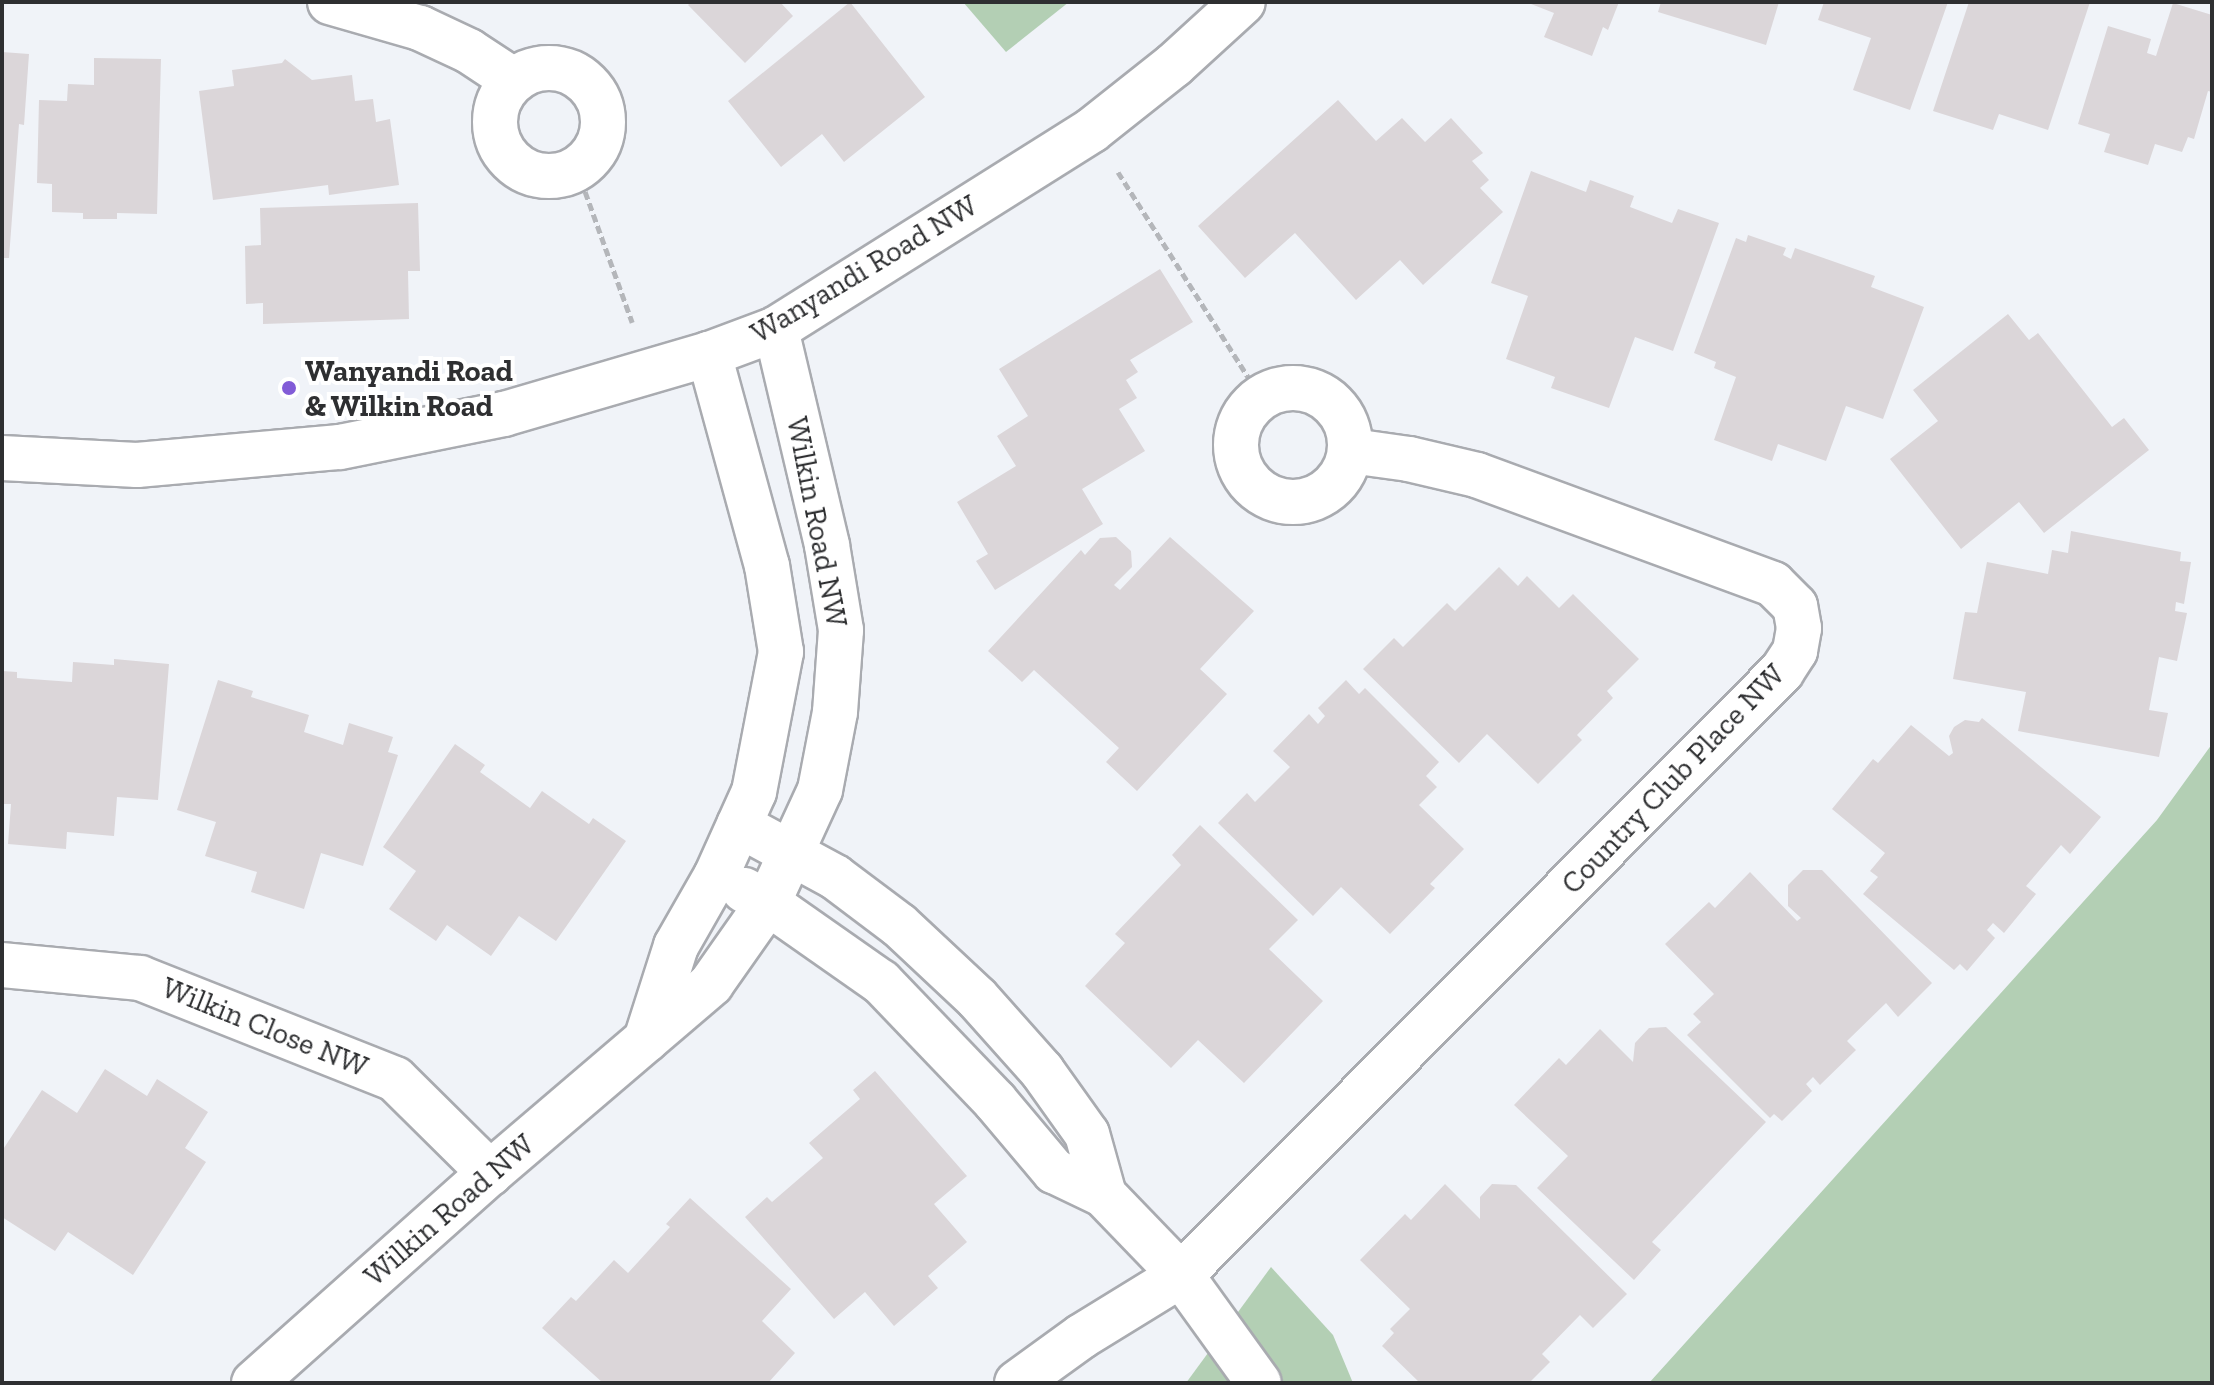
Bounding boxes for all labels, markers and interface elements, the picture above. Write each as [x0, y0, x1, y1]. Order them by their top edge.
street label: Wanyandi Road NW [744, 187, 984, 351]
place label: Wanyandi Road & Wilkin Road [305, 353, 513, 424]
marker: Wanyandi Road & Wilkin Road [280, 379, 298, 397]
street label: Wilkin Road NW [779, 414, 855, 630]
street label: Country Club Place NW [1554, 656, 1792, 902]
street label: Wilkin Close NW [157, 969, 373, 1085]
street label: Wilkin Road NW [357, 1126, 541, 1294]

